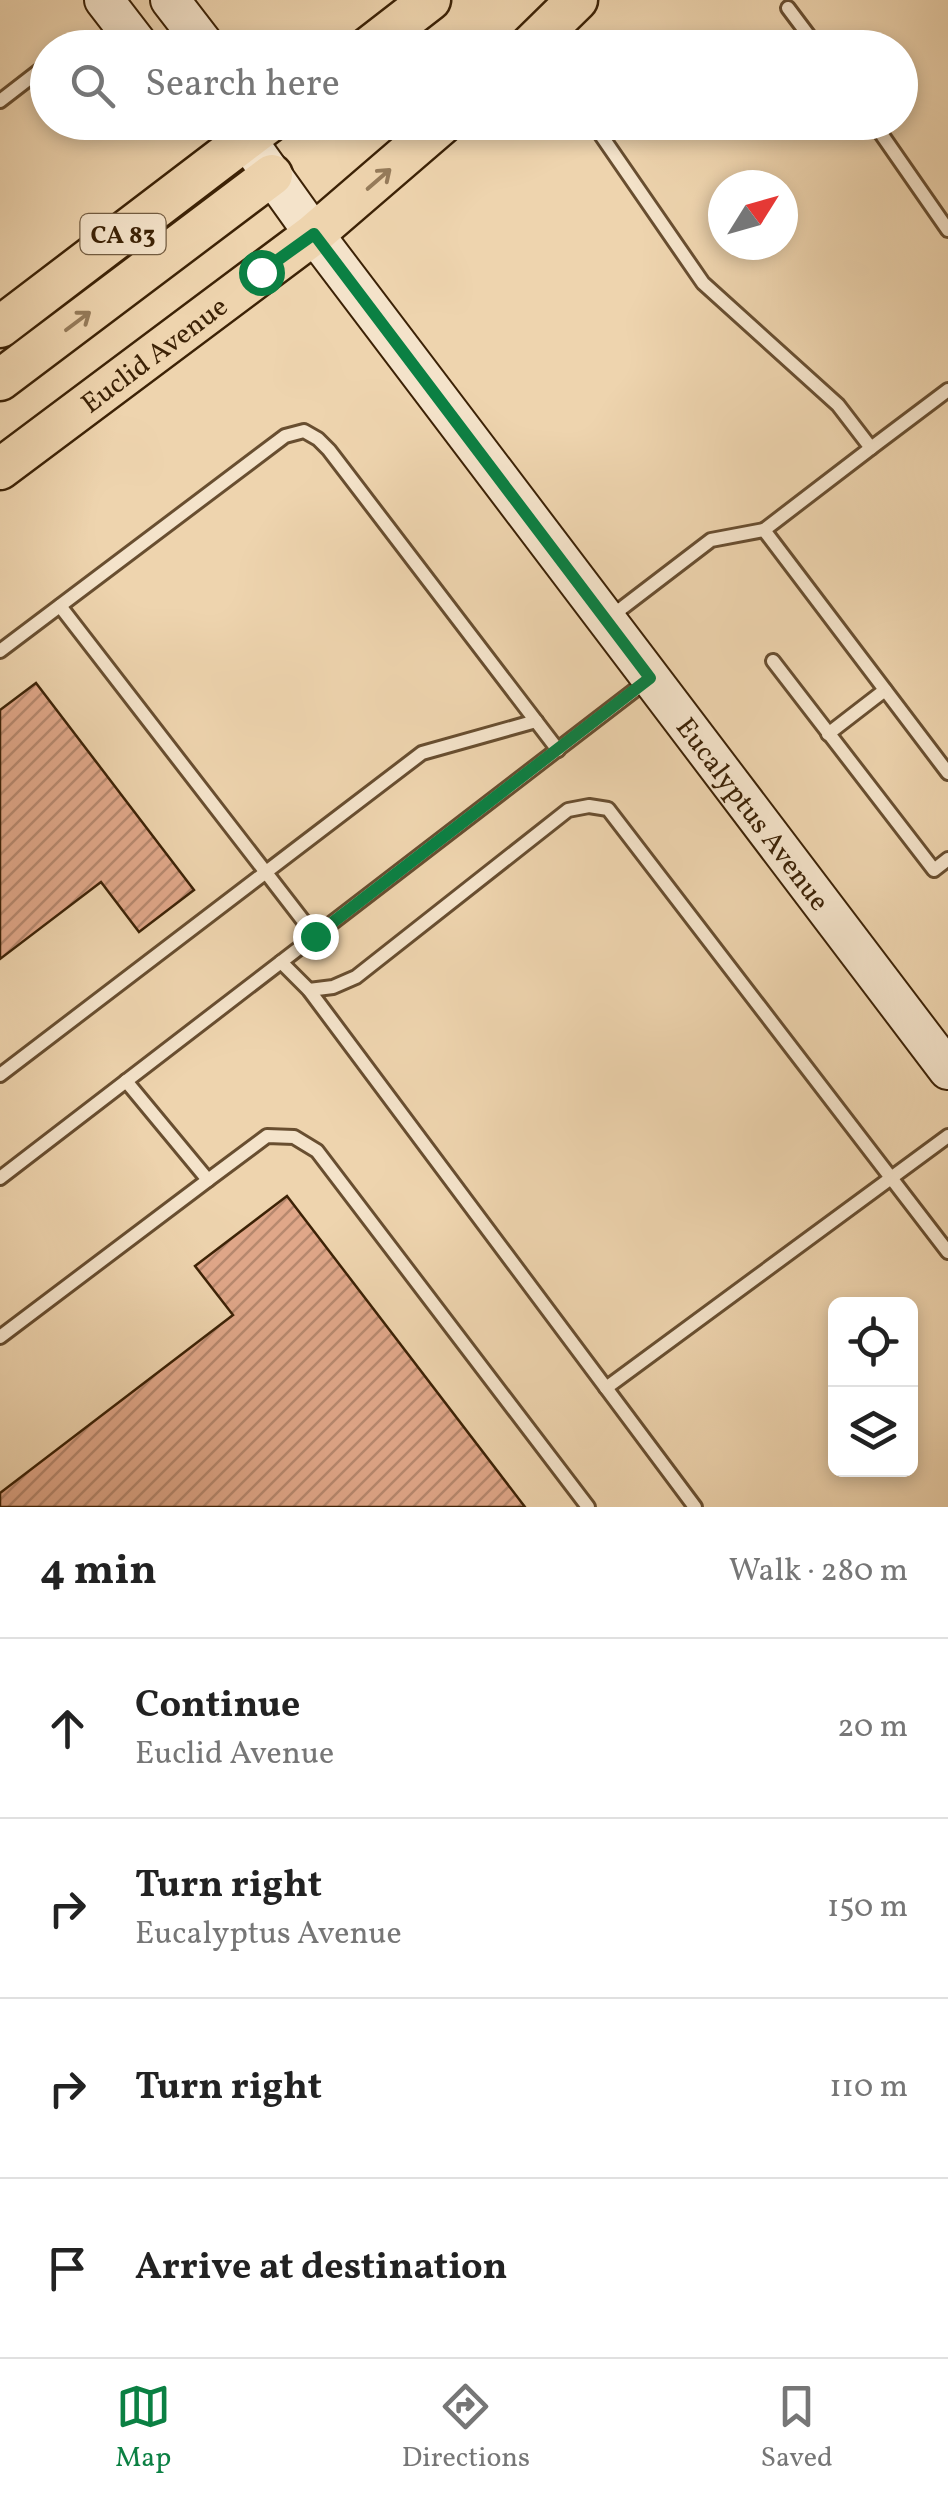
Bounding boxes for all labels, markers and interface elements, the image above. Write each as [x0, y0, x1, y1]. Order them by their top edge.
search box [30, 30, 918, 140]
icon: search [65, 58, 120, 113]
text: Search here [145, 59, 340, 112]
one-way arrow [366, 167, 391, 190]
north arrow [708, 170, 798, 260]
road number: CA 83 [80, 214, 166, 254]
route start [239, 250, 285, 296]
street label: Euclid Avenue [74, 288, 237, 424]
one-way arrow [64, 311, 90, 333]
street label: Eucalyptus Avenue [665, 710, 838, 920]
route end [293, 914, 339, 960]
map controls [828, 1297, 918, 1477]
button: locate [828, 1297, 918, 1387]
button: layers [828, 1387, 918, 1477]
text: 4 min [40, 1543, 157, 1602]
text: Walk · 280 m [729, 1550, 908, 1594]
text: Continue [135, 1680, 300, 1733]
icon: ahead [40, 1701, 95, 1756]
text: 20 m [837, 1706, 908, 1750]
text: Euclid Avenue [135, 1733, 334, 1777]
text: Turn right [135, 1860, 322, 1913]
icon: right [40, 1881, 95, 1936]
text: 150 m [827, 1886, 908, 1930]
text: Eucalyptus Avenue [135, 1913, 402, 1957]
icon: right [40, 2061, 95, 2116]
text: Turn right [135, 2062, 322, 2115]
text: 110 m [829, 2066, 908, 2110]
icon: arrive [40, 2241, 95, 2296]
text: Arrive at destination [135, 2242, 508, 2295]
tab: Map [115, 2379, 171, 2478]
tab: Directions [402, 2379, 530, 2478]
tab: Saved [761, 2379, 833, 2478]

